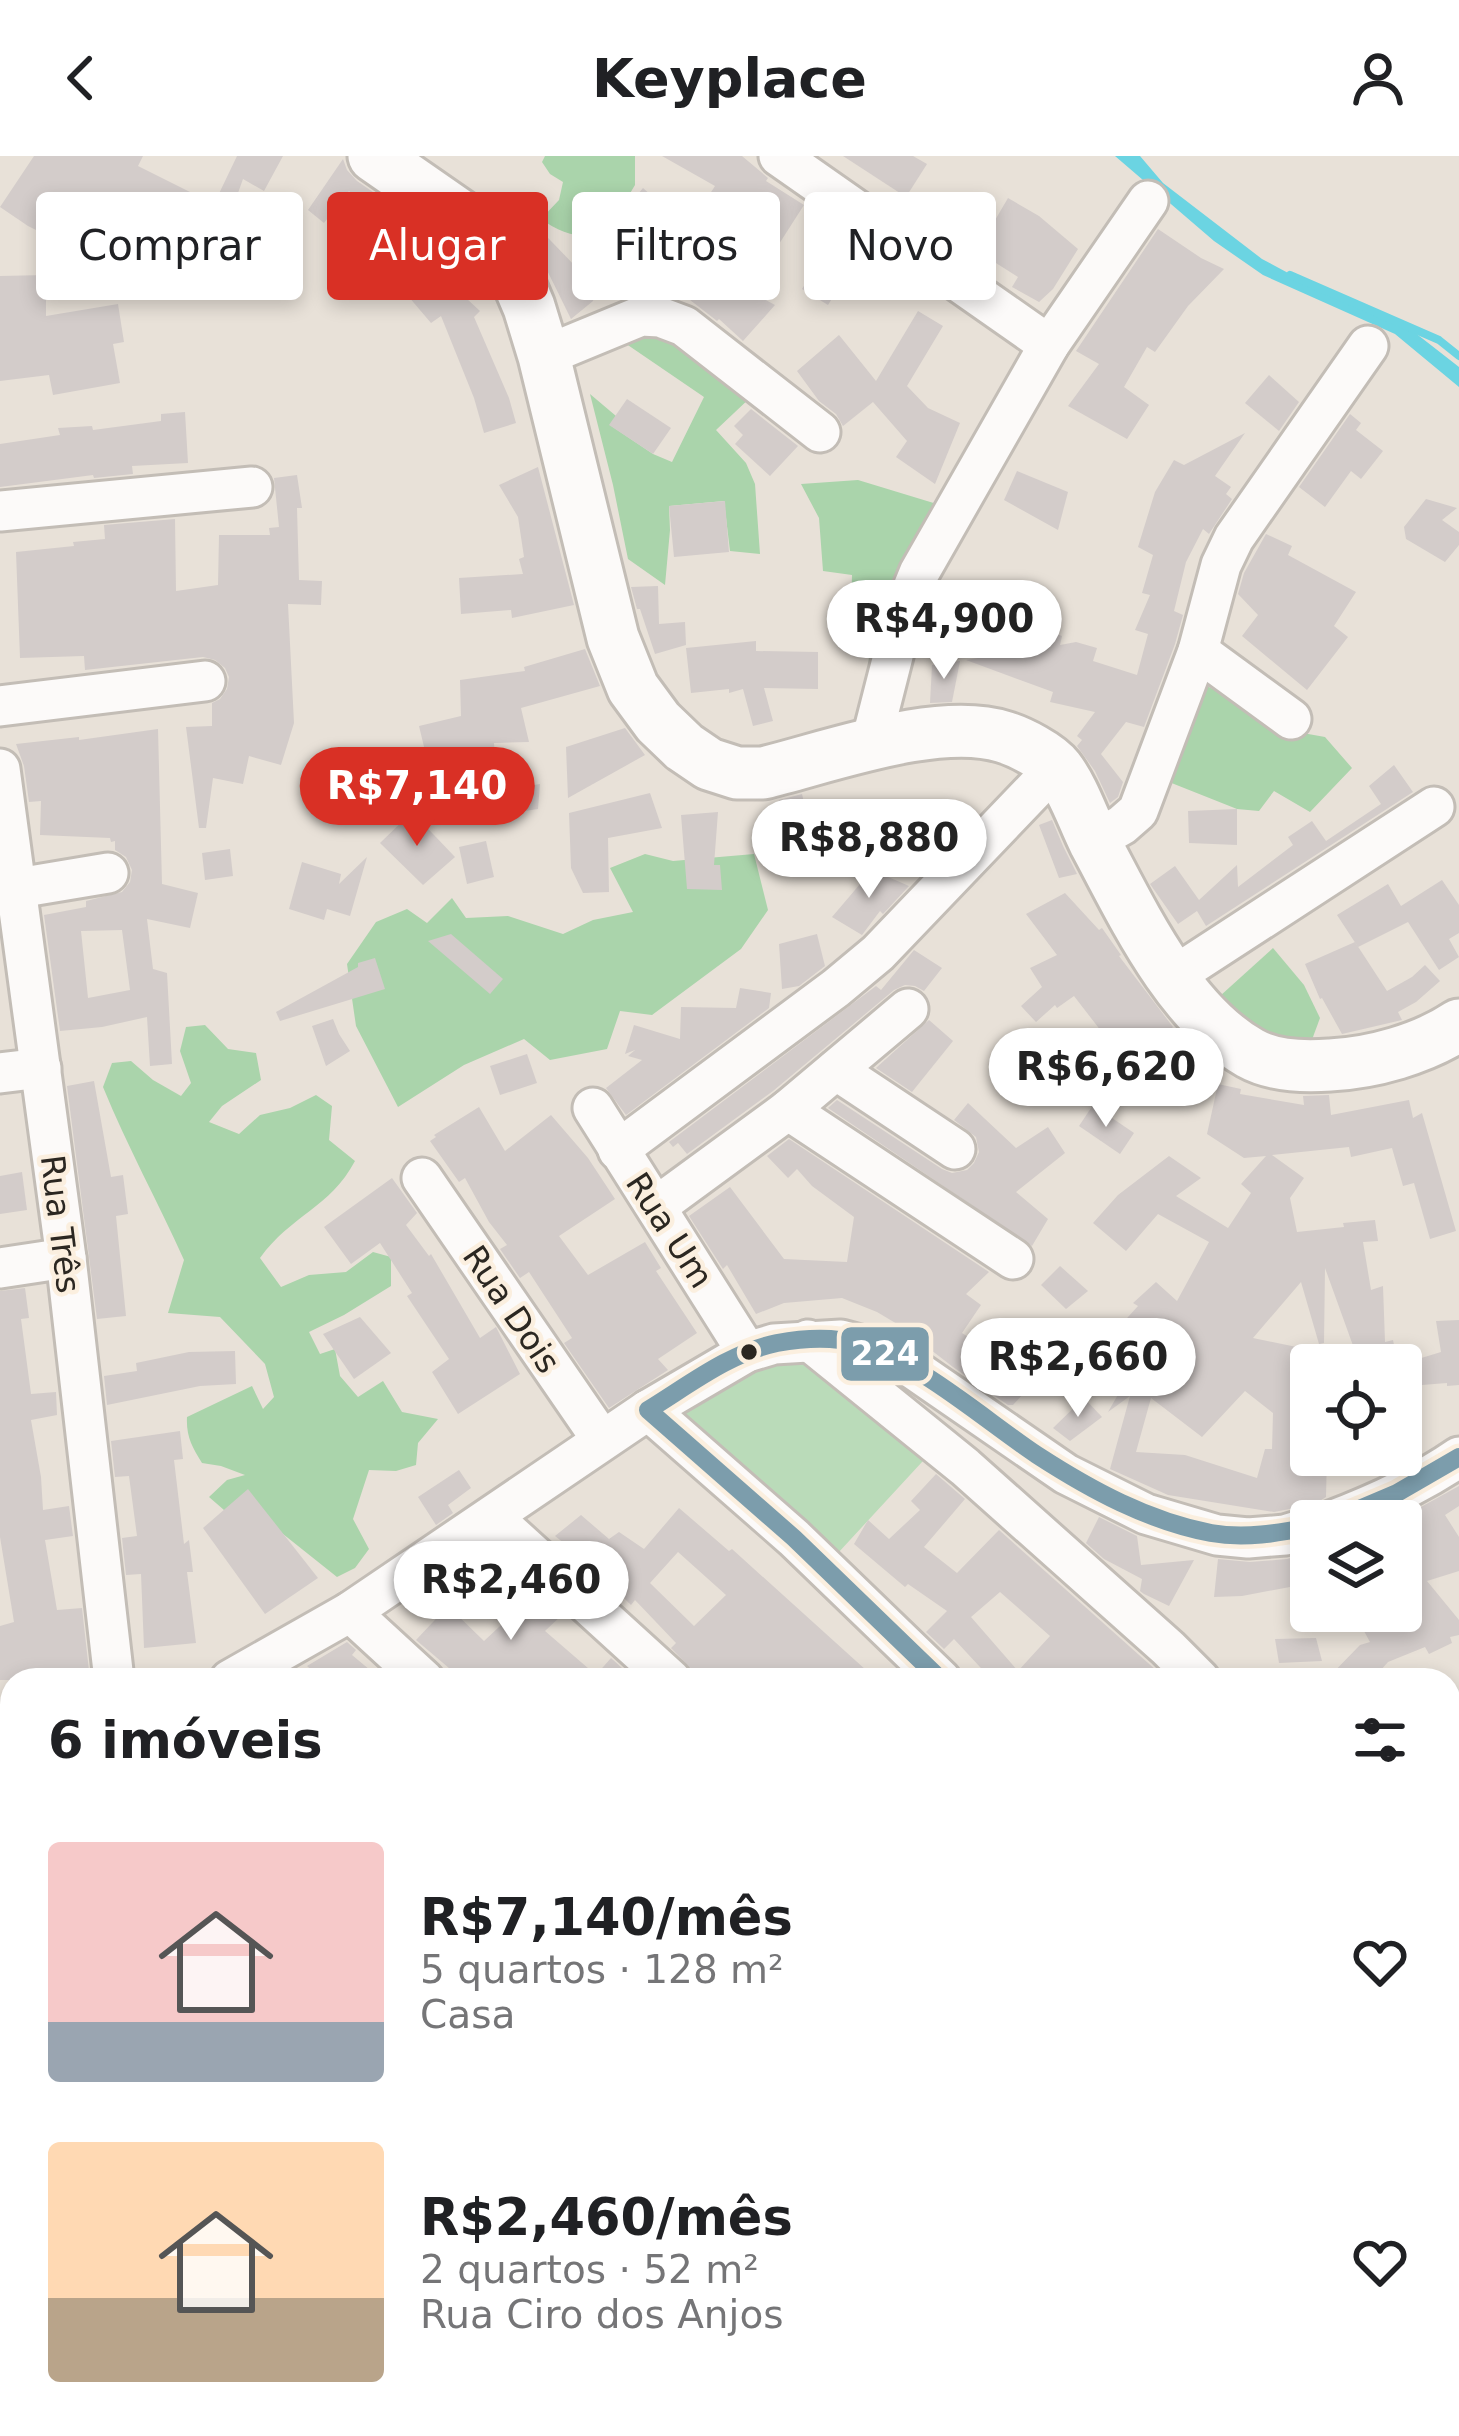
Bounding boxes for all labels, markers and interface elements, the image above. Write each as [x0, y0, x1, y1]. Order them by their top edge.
icon: back [48, 45, 114, 111]
icon: person [1345, 45, 1411, 111]
text: Keyplace [592, 47, 867, 110]
chip: Comprar [36, 192, 303, 300]
chip: Alugar [327, 192, 548, 300]
chip: Filtros [572, 192, 780, 300]
chip: Novo [804, 192, 996, 300]
pin: R$4,900 [833, 580, 1055, 682]
text: R$4,900 [854, 596, 1034, 641]
pin: R$7,140 [306, 747, 528, 849]
text: R$7,140 [327, 763, 507, 808]
pin: R$8,880 [758, 799, 980, 901]
text: R$8,880 [779, 815, 959, 860]
pin: R$6,620 [995, 1028, 1217, 1130]
text: R$6,620 [1016, 1044, 1196, 1089]
street label: Rua Três [33, 1153, 88, 1295]
street label: Rua Um [618, 1165, 721, 1295]
street label: Rua Dois [455, 1238, 568, 1380]
pin: R$2,660 [967, 1318, 1189, 1420]
line badge: 224 [839, 1325, 931, 1383]
text: 224 [851, 1334, 919, 1373]
text: R$2,660 [988, 1334, 1168, 1379]
unlabelled marker [738, 1341, 760, 1363]
map controls [1290, 1344, 1422, 1632]
button: locate [1290, 1344, 1422, 1476]
button: layers [1290, 1500, 1422, 1632]
pin: R$2,460 [400, 1541, 622, 1643]
text: R$2,460 [421, 1557, 601, 1602]
icon: filters [1347, 1707, 1413, 1773]
text: 6 imóveis [48, 1711, 323, 1770]
text: R$7,140/mês [420, 1888, 793, 1947]
icon: home [144, 1890, 288, 2034]
icon: heart [1347, 1929, 1413, 1995]
text: 5 quartos · 128 m² [420, 1947, 784, 1992]
text: Casa [420, 1992, 515, 2037]
text: R$2,460/mês [420, 2188, 793, 2247]
icon: home [144, 2190, 288, 2334]
icon: heart [1347, 2229, 1413, 2295]
text: 2 quartos · 52 m² [420, 2247, 759, 2292]
text: Rua Ciro dos Anjos [420, 2292, 784, 2337]

